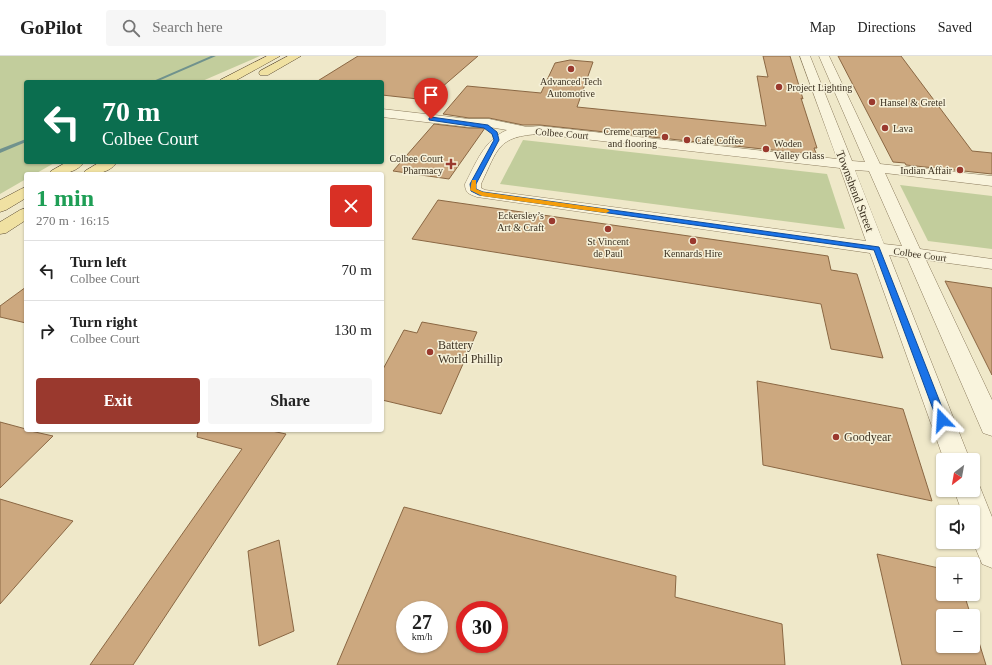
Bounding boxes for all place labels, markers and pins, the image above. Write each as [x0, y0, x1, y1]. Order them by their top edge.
marker: Advanced Tech Automotive [566, 64, 576, 74]
place label: Advanced Tech Automotive [540, 76, 602, 99]
pin [414, 78, 448, 119]
marker: Project Lighting [774, 82, 784, 92]
place label: Project Lighting [787, 82, 852, 93]
marker: Hansel & Gretel [867, 97, 877, 107]
place label: Hansel & Gretel [880, 97, 946, 108]
marker: Lava [880, 123, 890, 133]
place label: Lava [893, 123, 914, 134]
place label: Creme carpet and flooring [603, 126, 657, 149]
marker: Creme carpet and flooring [660, 132, 670, 142]
marker: Cafe Coffee [682, 135, 692, 145]
place label: Cafe Coffee [695, 135, 744, 146]
place label: Woden Valley Glass [774, 138, 824, 161]
marker: Woden Valley Glass [761, 144, 771, 154]
place label: Colbee Court Pharmacy [389, 153, 443, 176]
marker: Colbee Court Pharmacy [446, 159, 456, 169]
place label: Indian Affair [900, 165, 953, 176]
marker: Indian Affair [955, 165, 965, 175]
place label: Eckersley’s Art & Craft [497, 210, 544, 233]
marker: Eckersley’s Art & Craft [547, 216, 557, 226]
marker: St Vincent de Paul [603, 224, 613, 234]
place label: St Vincent de Paul [587, 236, 629, 259]
marker: Kennards Hire [688, 236, 698, 246]
place label: Kennards Hire [664, 248, 723, 259]
place label: Battery World Phillip [438, 338, 503, 366]
marker: Battery World Phillip [425, 347, 435, 357]
place label: Goodyear [844, 430, 891, 444]
marker: Goodyear [831, 432, 841, 442]

